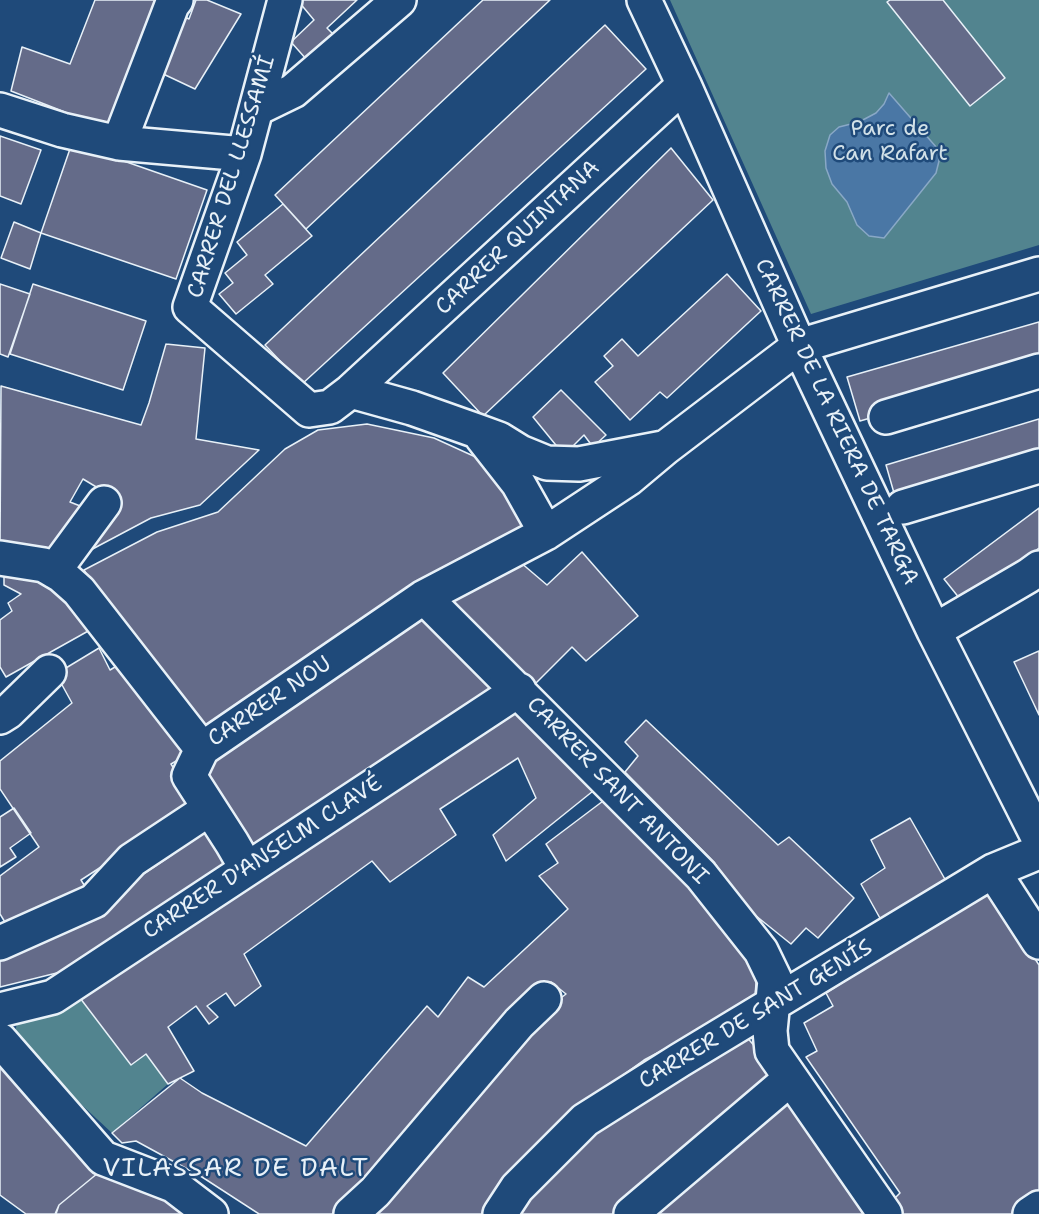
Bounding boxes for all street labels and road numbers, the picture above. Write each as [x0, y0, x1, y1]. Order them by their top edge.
street label: CARRER DEL LLESSAMÍ [183, 53, 281, 301]
street label: CARRER QUINTANA [431, 155, 605, 321]
street label: CARRER DE LA RIERA DE TARGA [749, 255, 923, 589]
street label: CARRER NOU [203, 651, 337, 753]
street label: CARRER SANT ANTONI [521, 692, 713, 890]
street label: CARRER D'ANSELM CLAVÉ [138, 771, 388, 945]
street label: CARRER DE SANT GENÍS [634, 935, 878, 1095]

